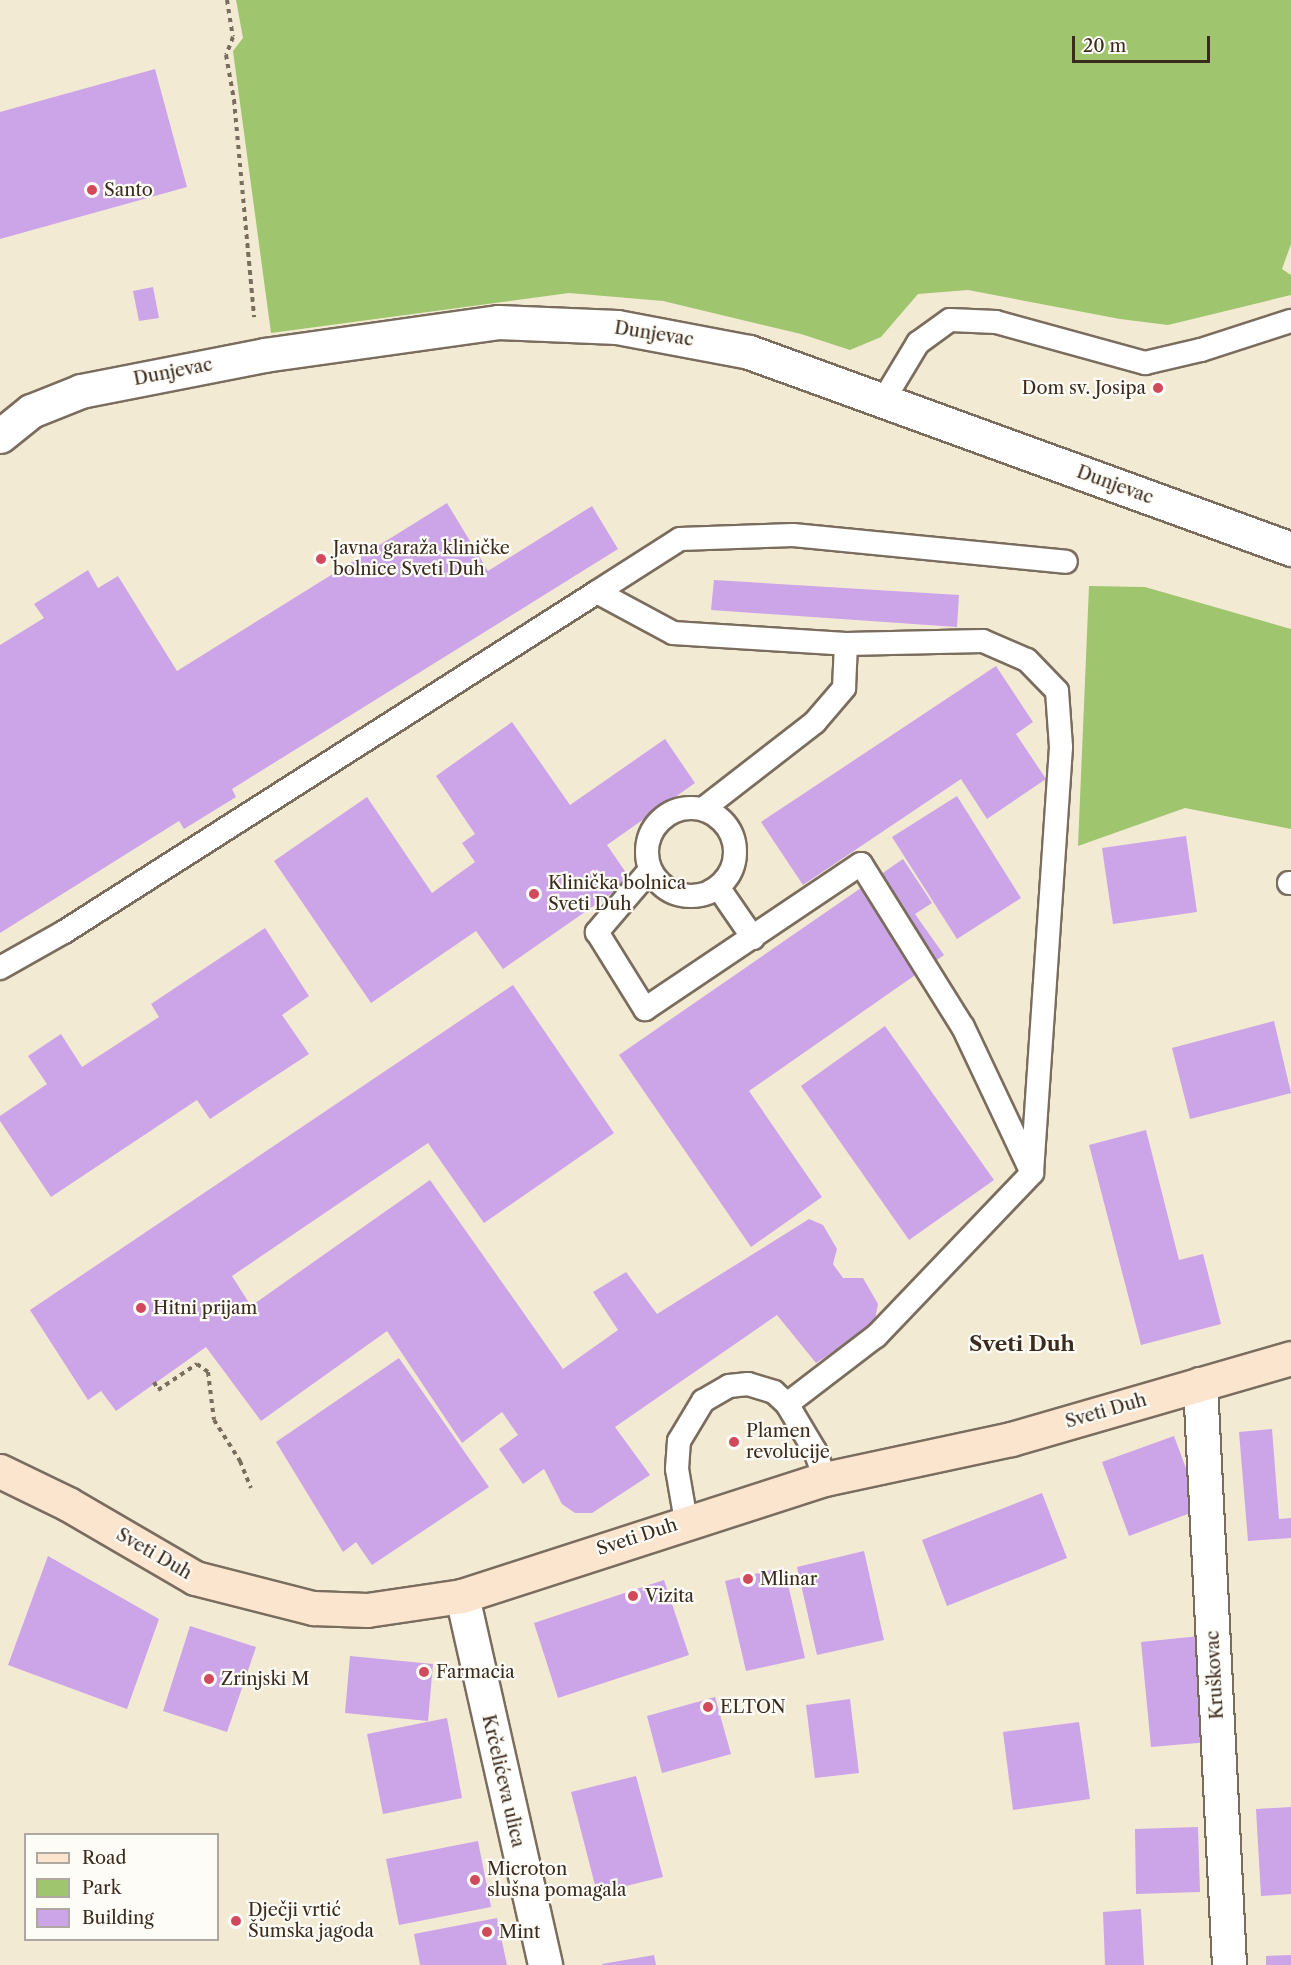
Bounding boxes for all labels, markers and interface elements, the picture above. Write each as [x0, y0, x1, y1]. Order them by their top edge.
scale bar [1075, 24, 1213, 62]
text: 20 m [1083, 35, 1126, 57]
place label: Santo [104, 179, 153, 201]
marker: Santo [85, 183, 99, 197]
street label: Dunjevac [613, 317, 695, 351]
street label: Dunjevac [132, 354, 214, 390]
place label: Dom sv. Josipa [1022, 377, 1146, 399]
marker: Dom sv. Josipa [1151, 381, 1165, 395]
street label: Dunjevac [1074, 461, 1156, 509]
place label: Javna garaža kliničke bolnice Sveti Duh [333, 538, 510, 580]
marker: Javna garaža kliničke bolnice Sveti Duh [314, 552, 328, 566]
place label: Klinička bolnica Sveti Duh [548, 873, 686, 916]
marker: Klinička bolnica Sveti Duh [525, 885, 543, 903]
place label: Hitni prijam [153, 1297, 257, 1319]
marker: Hitni prijam [134, 1301, 148, 1315]
district label: Sveti Duh [969, 1331, 1075, 1357]
street label: Sveti Duh [1063, 1389, 1149, 1433]
place label: Plamen revolucije [746, 1421, 830, 1464]
marker: Plamen revolucije [727, 1435, 741, 1449]
street label: Sveti Duh [594, 1514, 680, 1560]
street label: Sveti Duh [112, 1524, 196, 1584]
place label: Mlinar [760, 1568, 817, 1590]
marker: Mlinar [741, 1572, 755, 1586]
place label: Vizita [645, 1585, 694, 1607]
marker: Vizita [626, 1589, 640, 1603]
street label: Kruškovac [1202, 1630, 1228, 1720]
place label: Farmacia [436, 1661, 515, 1683]
marker: Farmacia [417, 1665, 431, 1679]
place label: Zrinjski M [221, 1668, 309, 1690]
marker: Zrinjski M [202, 1672, 216, 1686]
place label: ELTON [720, 1696, 786, 1718]
marker: ELTON [701, 1700, 715, 1714]
street label: Krčelićeva ulica [477, 1712, 529, 1850]
legend [24, 1833, 219, 1941]
text: Road [82, 1847, 127, 1869]
place label: Microton slušna pomagala [487, 1859, 627, 1902]
marker: Microton slušna pomagala [468, 1873, 482, 1887]
text: Park [82, 1877, 121, 1899]
place label: Dječji vrtić Šumska jagoda [248, 1900, 374, 1942]
text: Building [82, 1907, 154, 1929]
marker: Dječji vrtić Šumska jagoda [229, 1914, 243, 1928]
place label: Mint [499, 1921, 540, 1943]
marker: Mint [480, 1925, 494, 1939]

